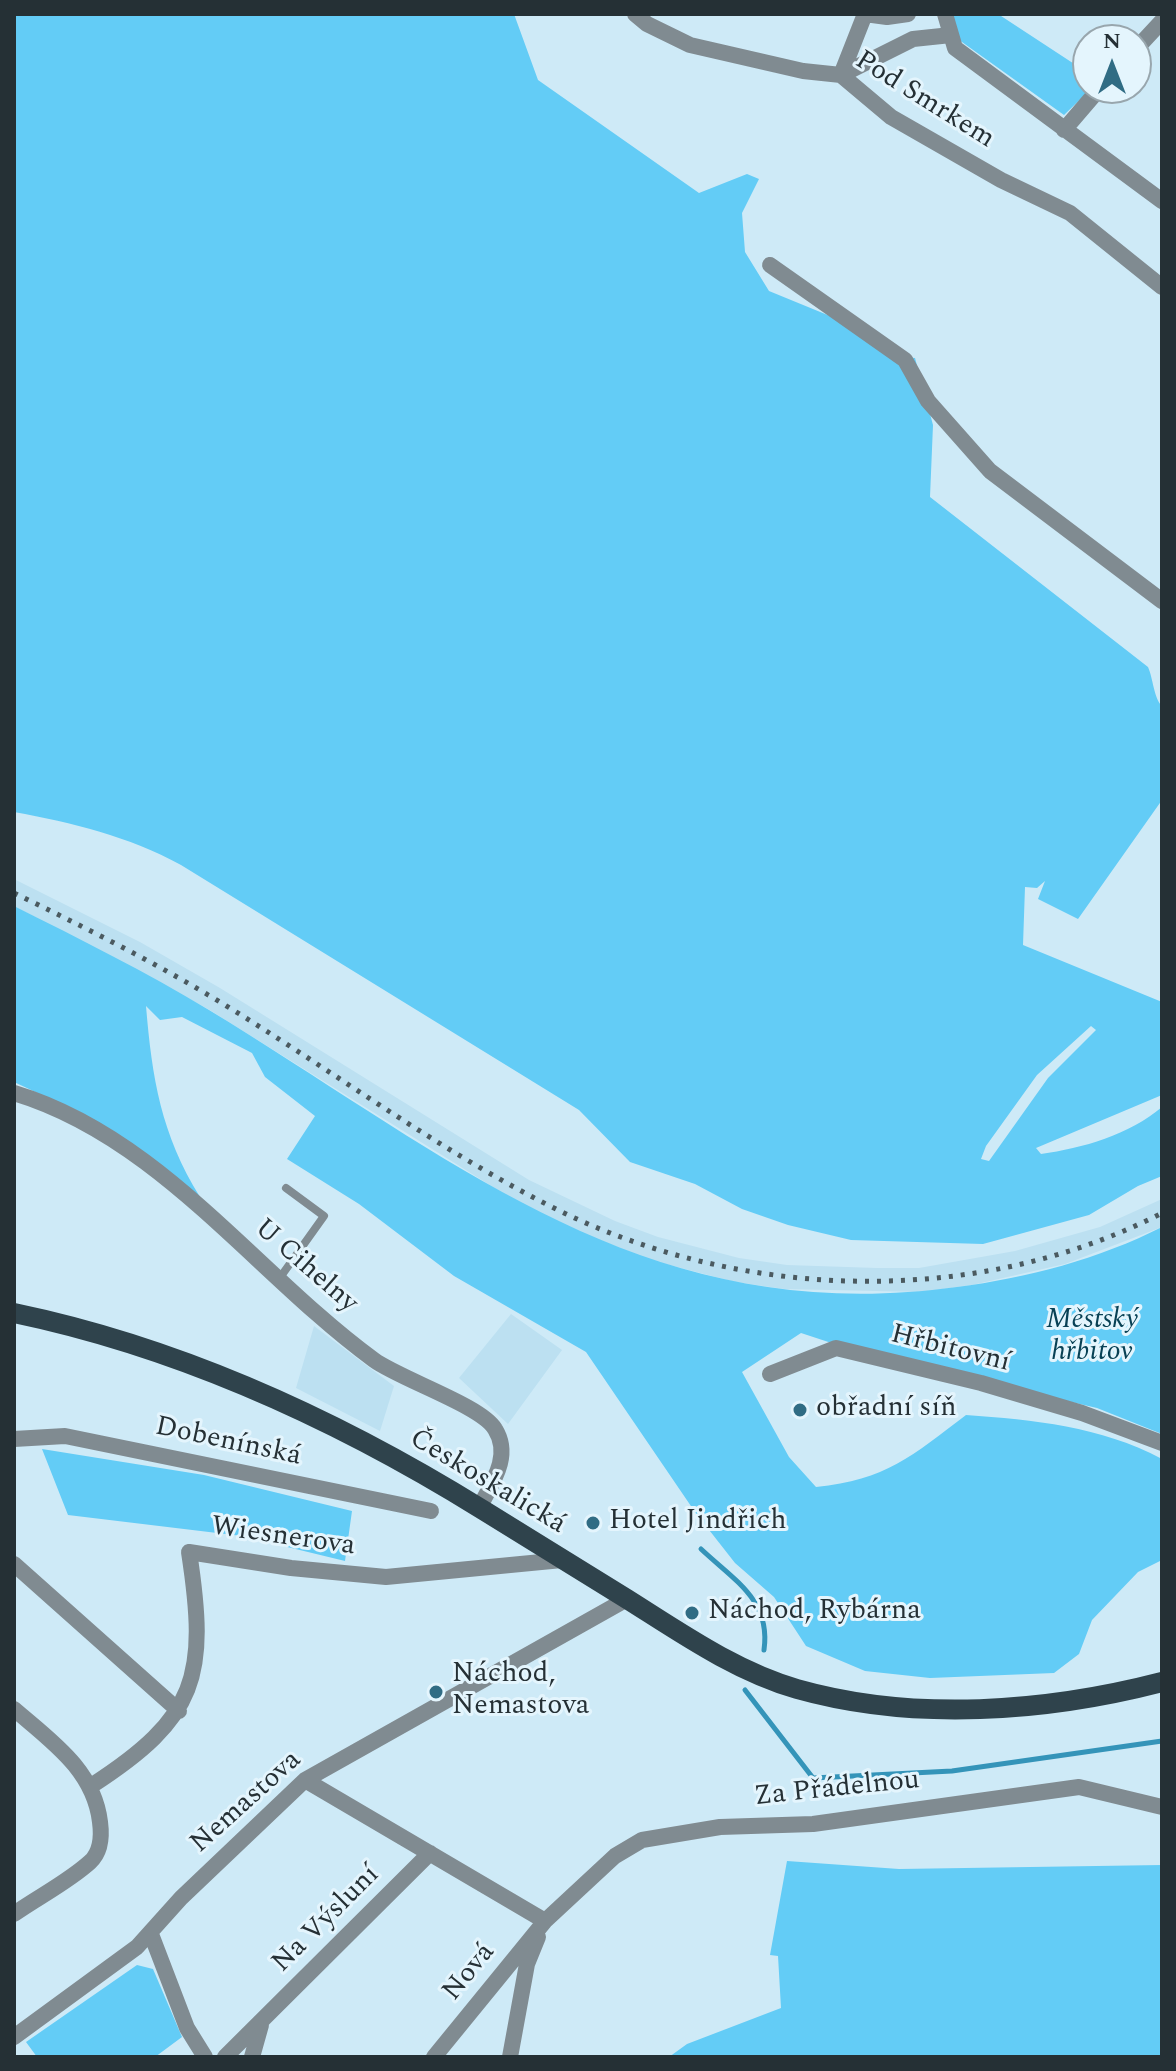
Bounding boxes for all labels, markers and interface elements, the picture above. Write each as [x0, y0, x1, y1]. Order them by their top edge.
north arrow [1072, 24, 1152, 104]
text: N [1103, 25, 1121, 58]
street label: Pod Smrkem [848, 45, 1000, 157]
street label: U Cihelny [246, 1213, 364, 1321]
park label: Městský hřbitov [1046, 1305, 1138, 1371]
street label: Hřbitovní [887, 1319, 1013, 1381]
place label: obřadní síň [816, 1393, 956, 1427]
marker: obřadní síň [791, 1401, 809, 1419]
street label: Dobenínská [152, 1411, 304, 1475]
street label: Českoskalická [403, 1423, 571, 1543]
place label: Hotel Jindřich [609, 1506, 786, 1540]
street label: Wiesnerova [209, 1511, 357, 1565]
marker: Hotel Jindřich [584, 1514, 602, 1532]
place label: Náchod, Rybárna [708, 1596, 921, 1630]
marker: Náchod, Rybárna [683, 1604, 701, 1622]
place label: Náchod, Nemastova [452, 1659, 590, 1725]
marker: Náchod, Nemastova [427, 1683, 445, 1701]
street label: Nemastova [185, 1745, 309, 1861]
street label: Za Přádelnou [753, 1765, 921, 1815]
street label: Na Výsluní [266, 1859, 388, 1981]
street label: Nová [437, 1937, 503, 2009]

